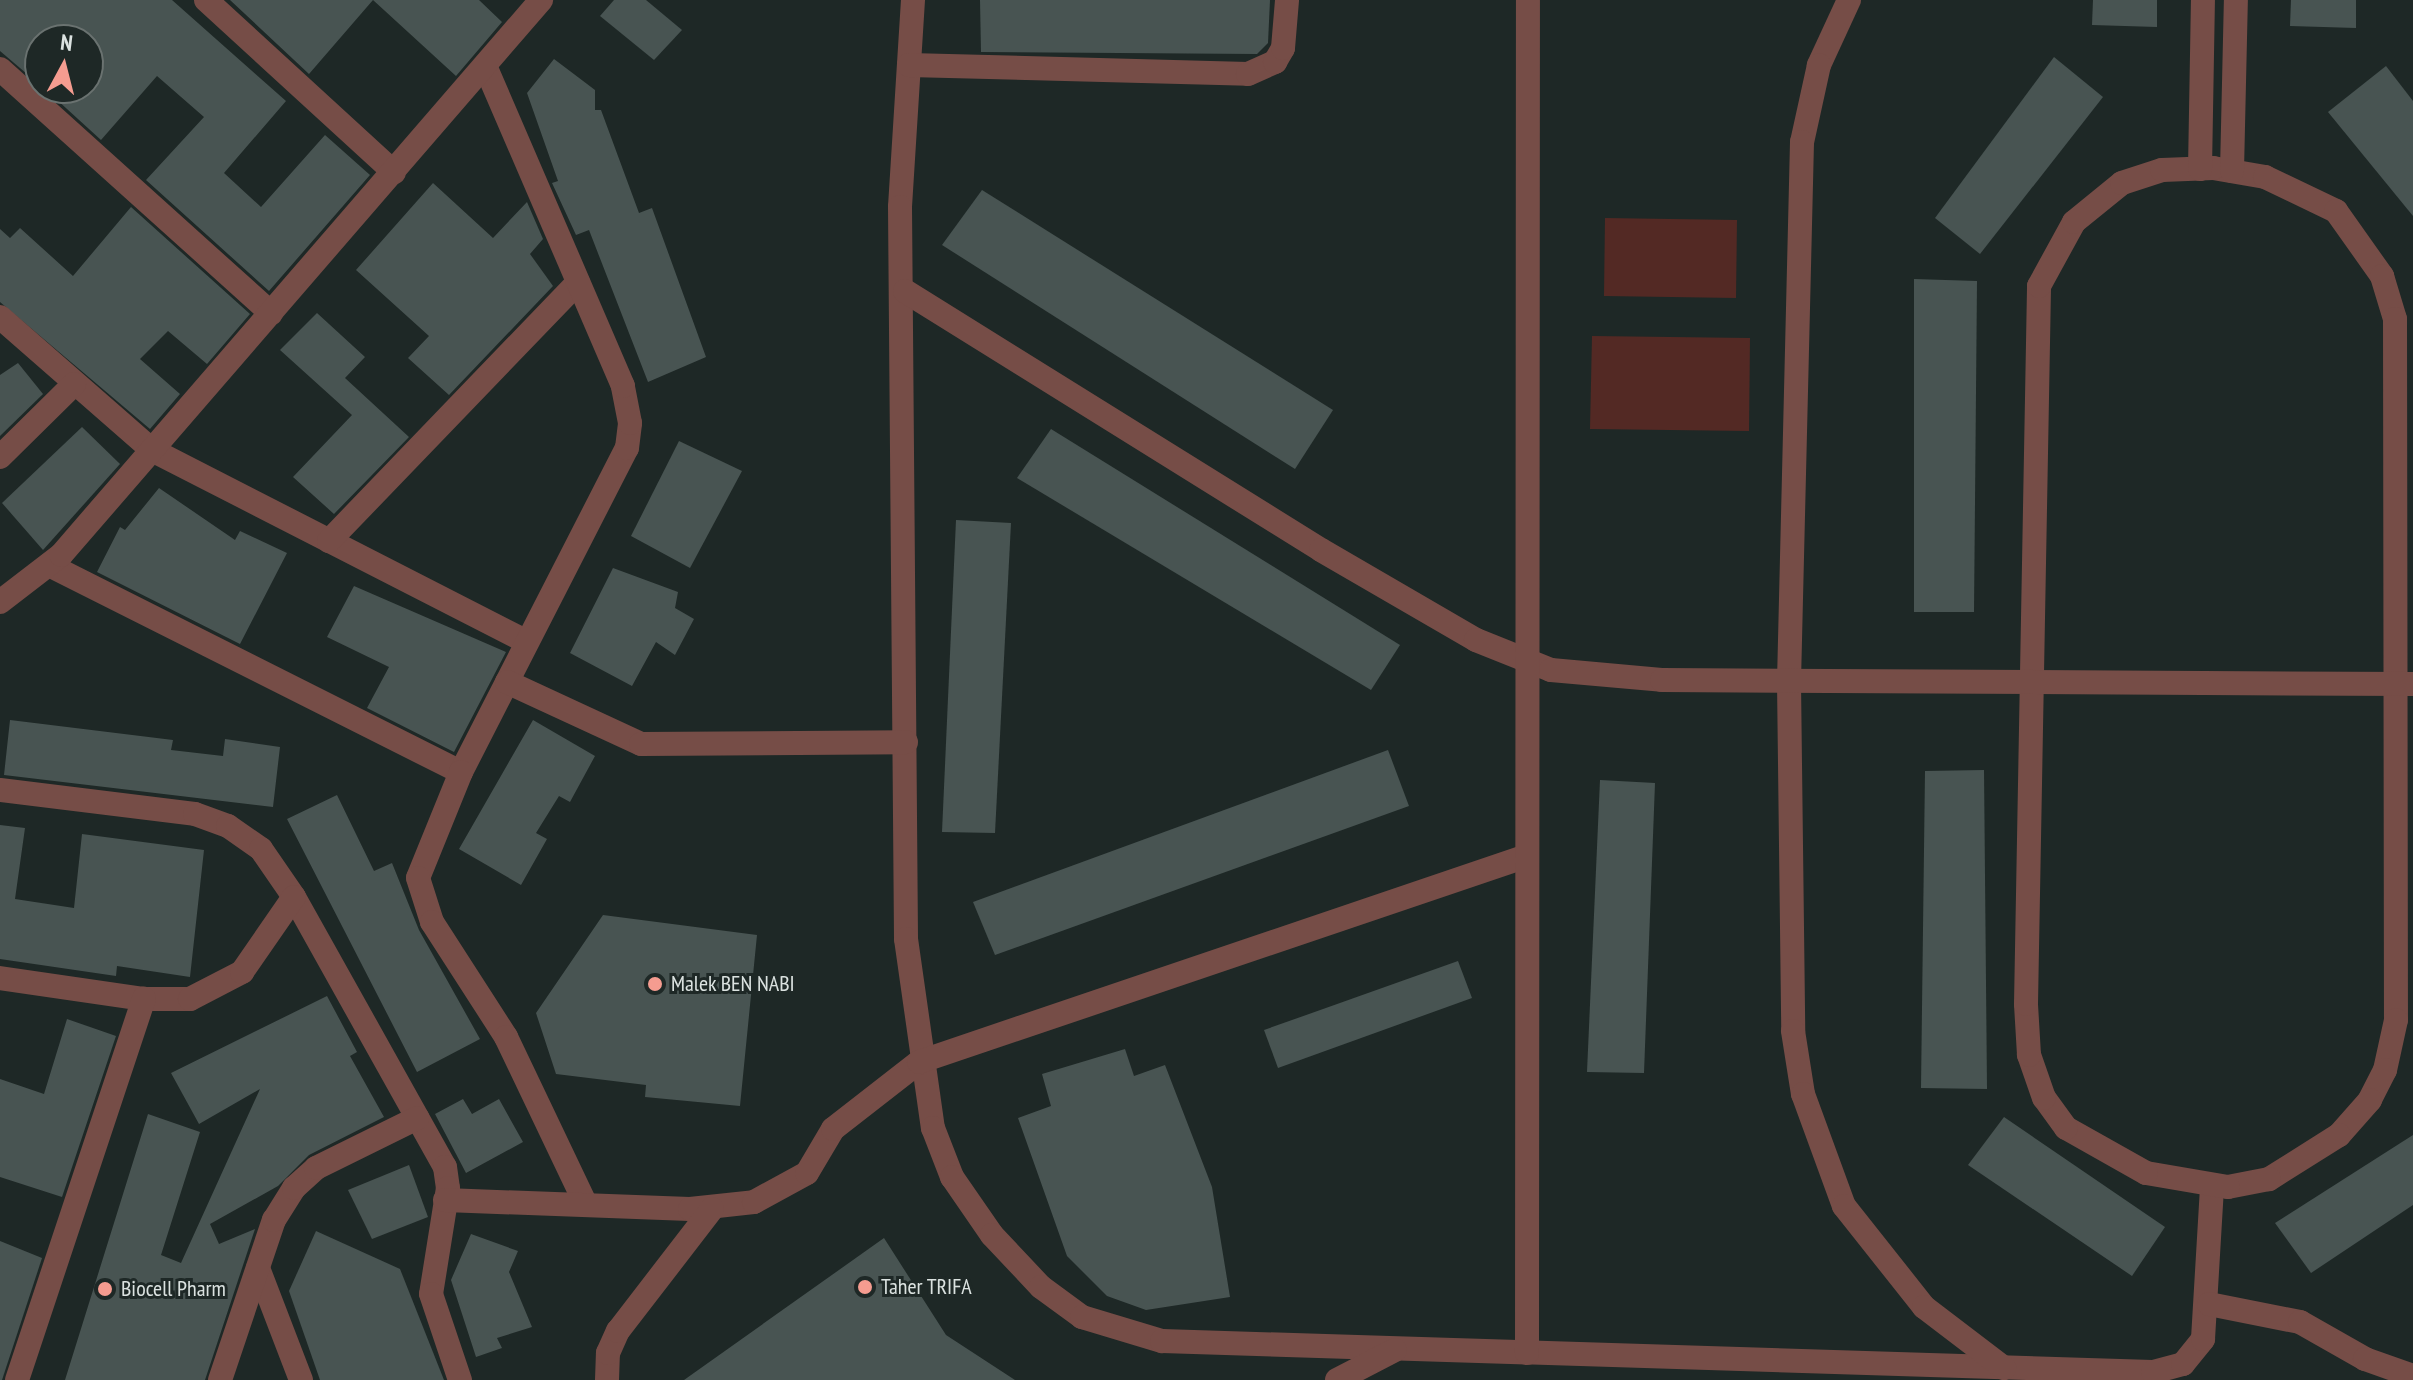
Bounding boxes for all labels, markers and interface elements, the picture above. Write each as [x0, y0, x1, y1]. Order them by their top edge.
north arrow [24, 24, 104, 104]
text: N [59, 28, 74, 57]
place label: Malek BEN NABI [671, 971, 795, 997]
marker: Malek BEN NABI [646, 975, 664, 993]
place label: Taher TRIFA [881, 1274, 972, 1300]
place label: Biocell Pharm [121, 1276, 226, 1302]
marker: Taher TRIFA [856, 1278, 874, 1296]
marker: Biocell Pharm [96, 1280, 114, 1298]

